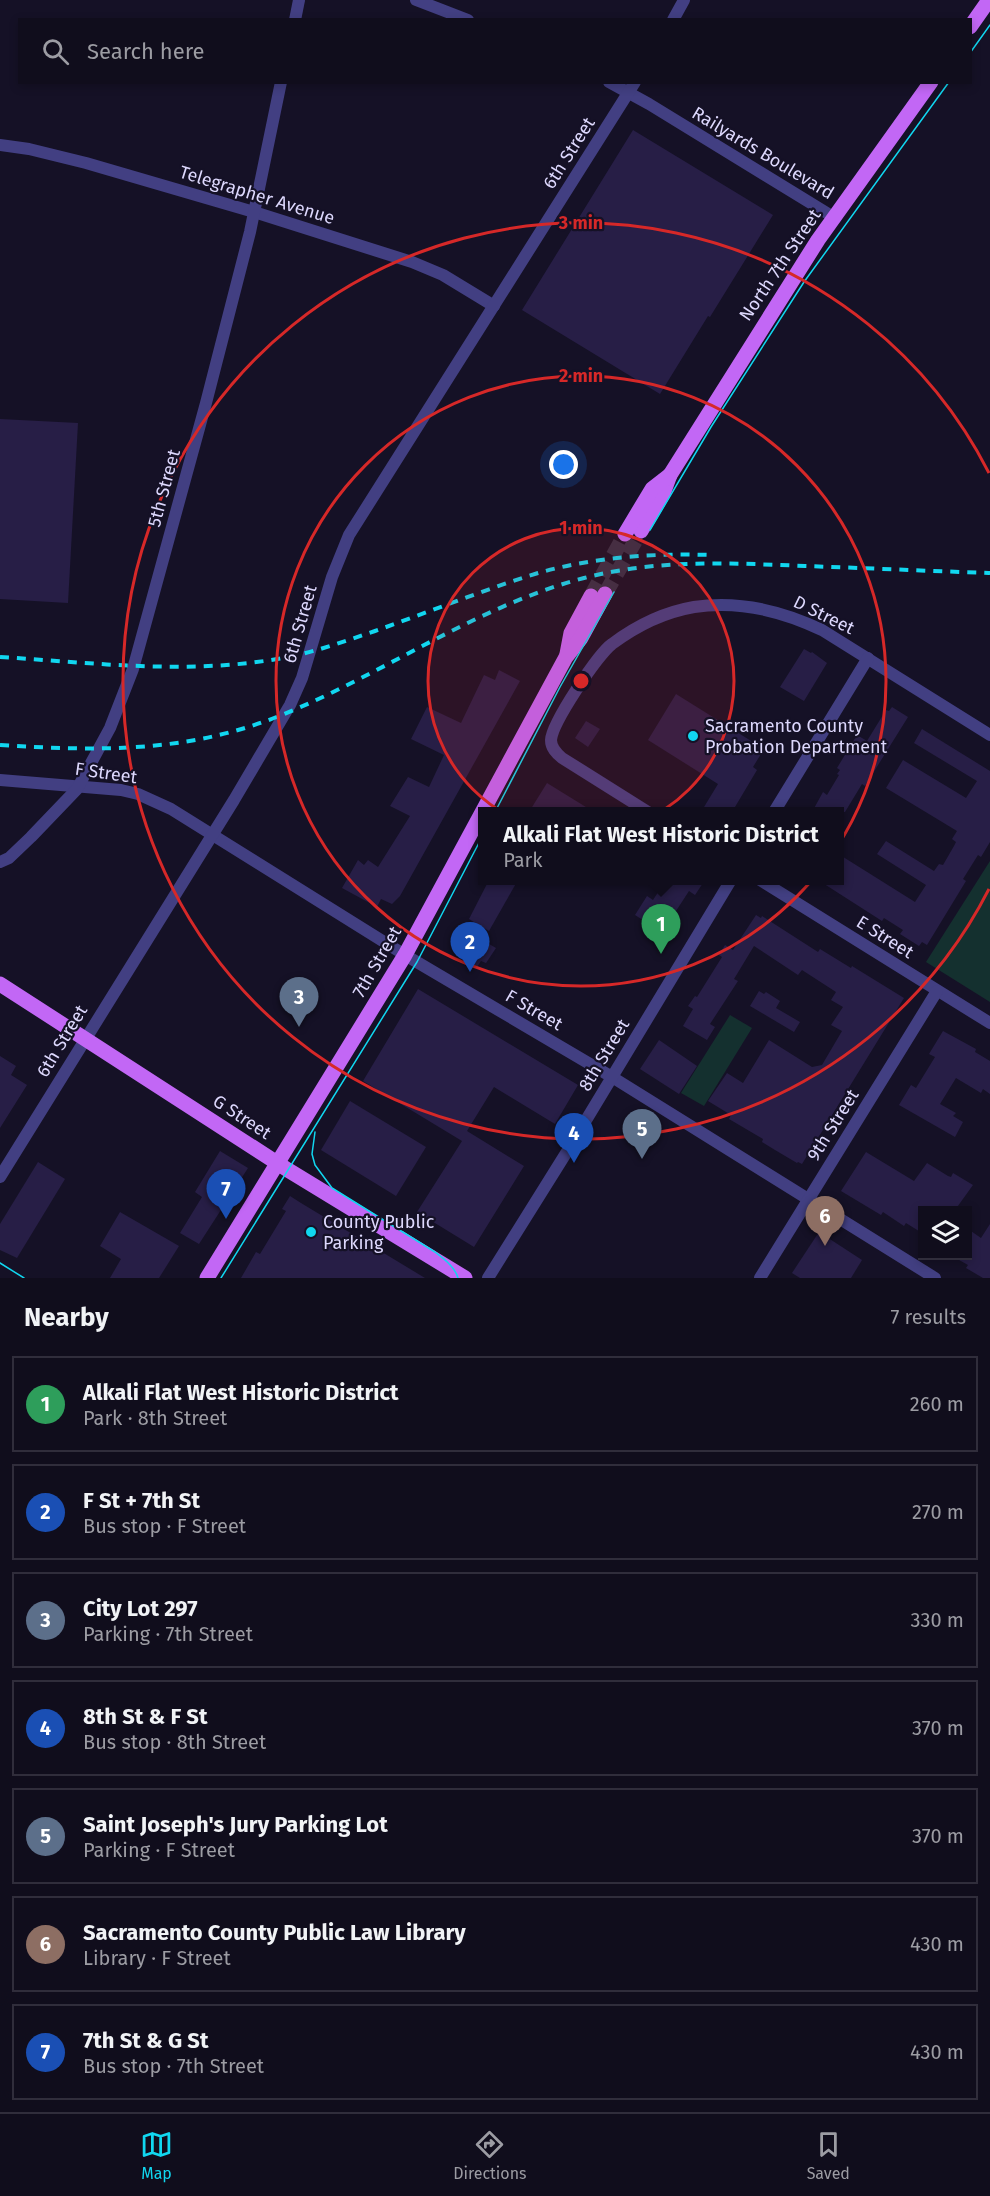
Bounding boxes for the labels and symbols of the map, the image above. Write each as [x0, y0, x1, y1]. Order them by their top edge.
street label: Railyards Boulevard [688, 102, 838, 204]
street label: 6th Street [538, 113, 600, 193]
street label: Telegrapher Avenue [177, 161, 337, 229]
street label: North 7th Street [734, 204, 826, 325]
text: 3 min [558, 212, 603, 234]
text: 2 min [559, 365, 603, 387]
street label: 5th Street [143, 446, 185, 529]
your location [549, 450, 578, 479]
text: 1 min [559, 517, 603, 539]
street label: 6th Street [278, 582, 322, 666]
street label: D Street [790, 591, 859, 639]
centre of rings [571, 671, 591, 691]
place label: Sacramento County Probation Department [705, 715, 888, 758]
marker: Sacramento County Probation Department [686, 729, 700, 743]
street label: F Street [74, 758, 139, 788]
pin: 1 [642, 904, 680, 954]
street label: E Street [852, 911, 918, 963]
street label: 7th Street [348, 922, 406, 1002]
pin: 2 [450, 922, 490, 972]
pin: 3 [280, 978, 318, 1027]
street label: F Street [501, 985, 567, 1035]
street label: 6th Street [32, 1001, 92, 1081]
street label: 8th Street [574, 1014, 634, 1095]
street label: 9th Street [802, 1085, 864, 1165]
street label: G Street [209, 1090, 276, 1144]
pin: 5 [622, 1110, 662, 1159]
pin: 4 [554, 1114, 594, 1163]
pin: 7 [206, 1170, 246, 1219]
pin: 6 [806, 1196, 844, 1246]
place label: County Public Parking [323, 1211, 435, 1254]
marker: County Public Parking [304, 1225, 318, 1239]

